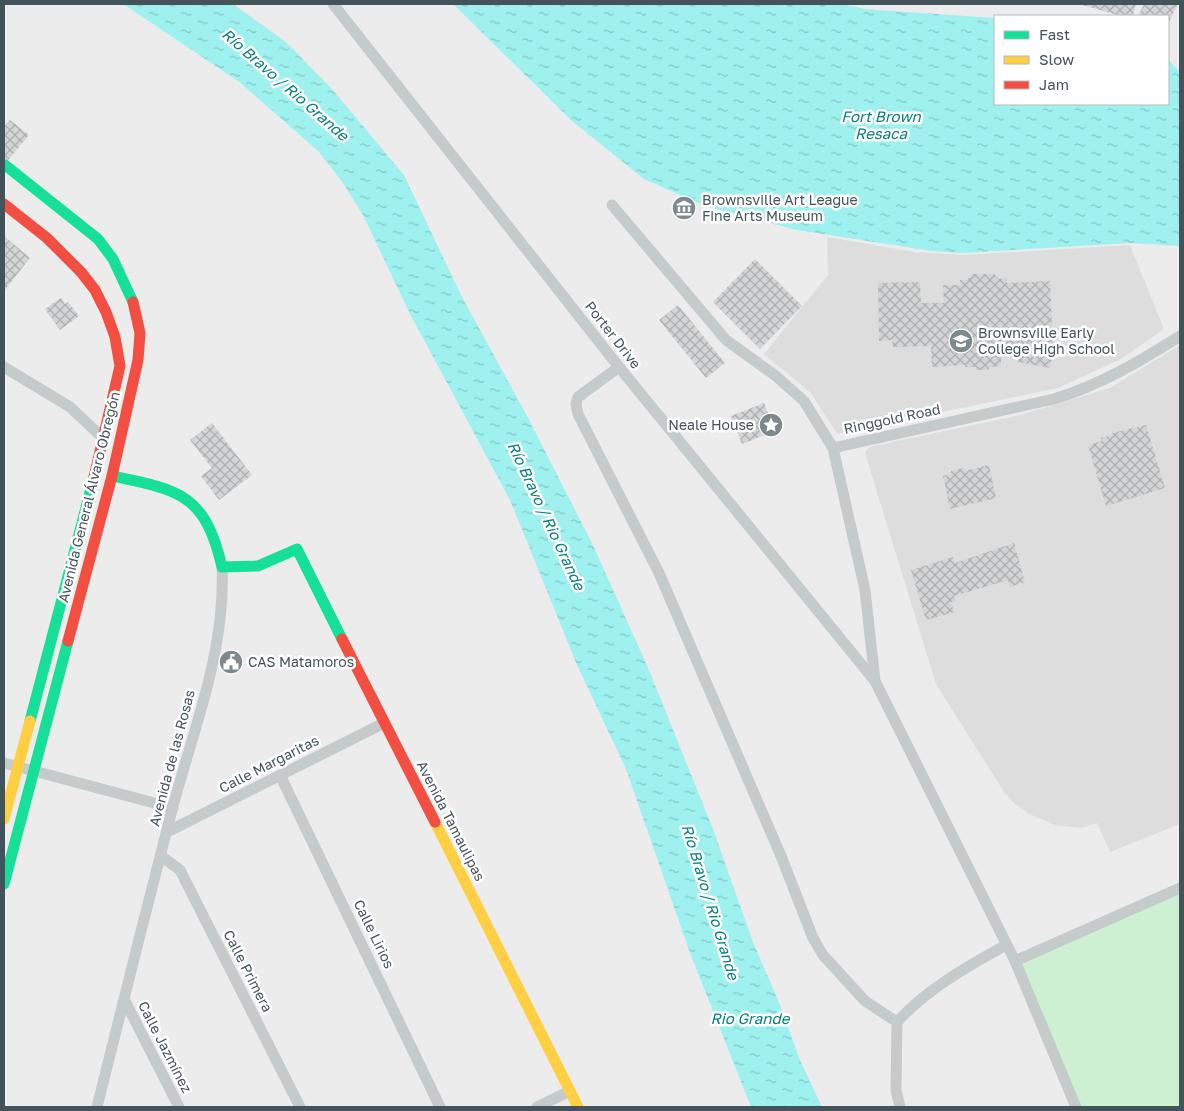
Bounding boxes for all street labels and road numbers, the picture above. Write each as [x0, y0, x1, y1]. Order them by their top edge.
street label: Porter Drive [582, 298, 645, 372]
street label: Avenida General Álvaro Obregón [54, 390, 123, 604]
street label: Ringgold Road [842, 400, 942, 437]
street label: Avenida de las Rosas [145, 688, 198, 828]
street label: Calle Margaritas [216, 731, 322, 796]
street label: Avenida Tamaulipas [414, 758, 489, 884]
street label: Calle Lirios [350, 897, 398, 971]
street label: Calle Primera [220, 927, 276, 1015]
street label: Calle Jazmínez [135, 998, 196, 1095]

